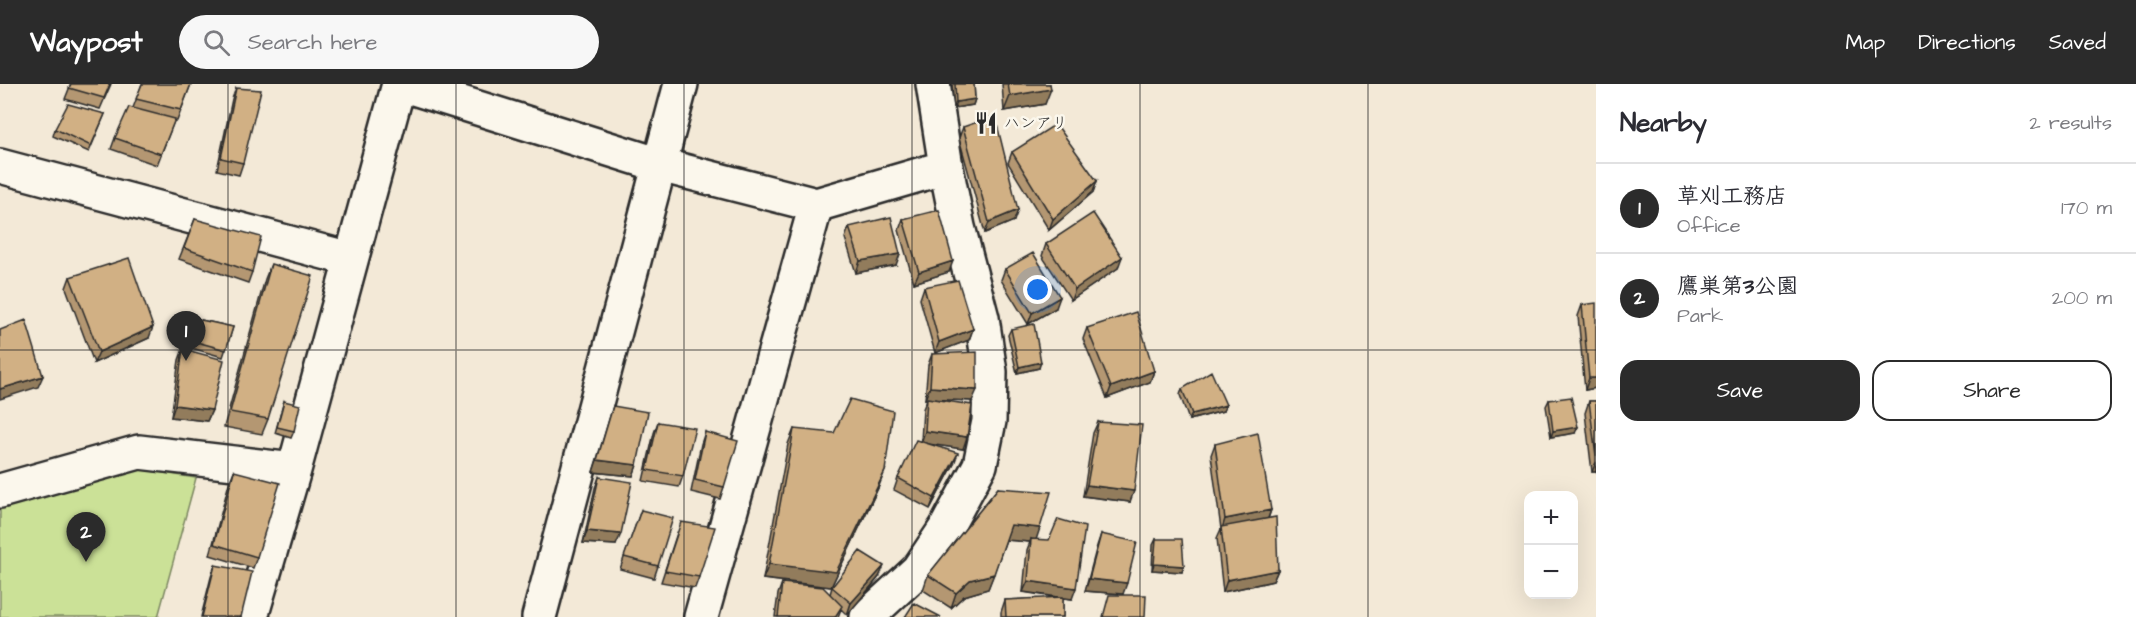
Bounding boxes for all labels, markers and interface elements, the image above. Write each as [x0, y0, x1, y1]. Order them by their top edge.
search box [179, 15, 599, 69]
text: Waypost [30, 23, 143, 62]
icon: search [200, 26, 233, 59]
text: Search here [248, 27, 378, 58]
text: Map [1845, 28, 1885, 57]
text: Directions [1918, 28, 2016, 57]
text: Saved [2049, 28, 2106, 57]
text: Nearby [1620, 105, 1707, 141]
text: 2 results [2029, 109, 2112, 137]
restaurant icon: ハンアリ [973, 110, 999, 136]
place label: ハンアリ [1004, 112, 1068, 134]
text: 草刈工務店 [1677, 181, 1787, 212]
text: 1 [1638, 194, 1641, 222]
text: 170 m [2061, 194, 2112, 222]
text: Office [1677, 212, 1741, 240]
text: 鷹巣第3公園 [1677, 271, 1798, 302]
your location [1023, 275, 1052, 304]
text: 2 [1634, 284, 1645, 312]
text: 200 m [2052, 284, 2112, 312]
text: Park [1677, 302, 1723, 330]
pin: 1 [166, 312, 206, 361]
button: Save [1620, 360, 1860, 421]
button: Share [1872, 360, 2112, 421]
map controls [1524, 491, 1578, 599]
button: + [1524, 491, 1578, 545]
pin: 2 [66, 512, 106, 562]
button: − [1524, 545, 1578, 599]

